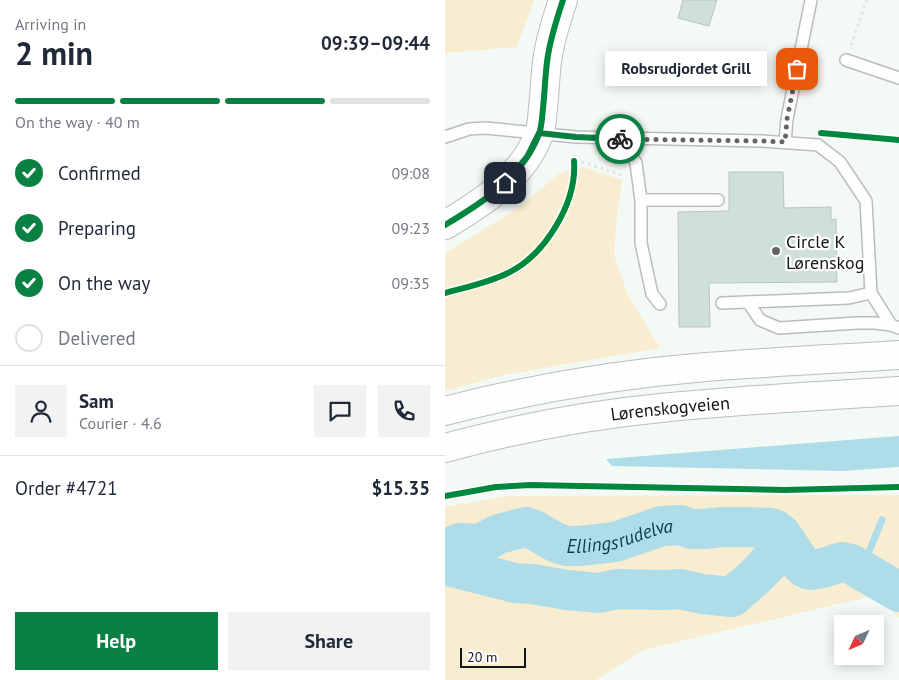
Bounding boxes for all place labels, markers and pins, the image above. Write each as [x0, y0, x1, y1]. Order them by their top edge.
pin [776, 48, 818, 90]
callout: Robsrudjordet Grill [605, 52, 767, 86]
pin [484, 162, 526, 204]
place label: Circle K Lørenskog [786, 230, 864, 274]
marker: Circle K Lørenskog [770, 245, 782, 257]

